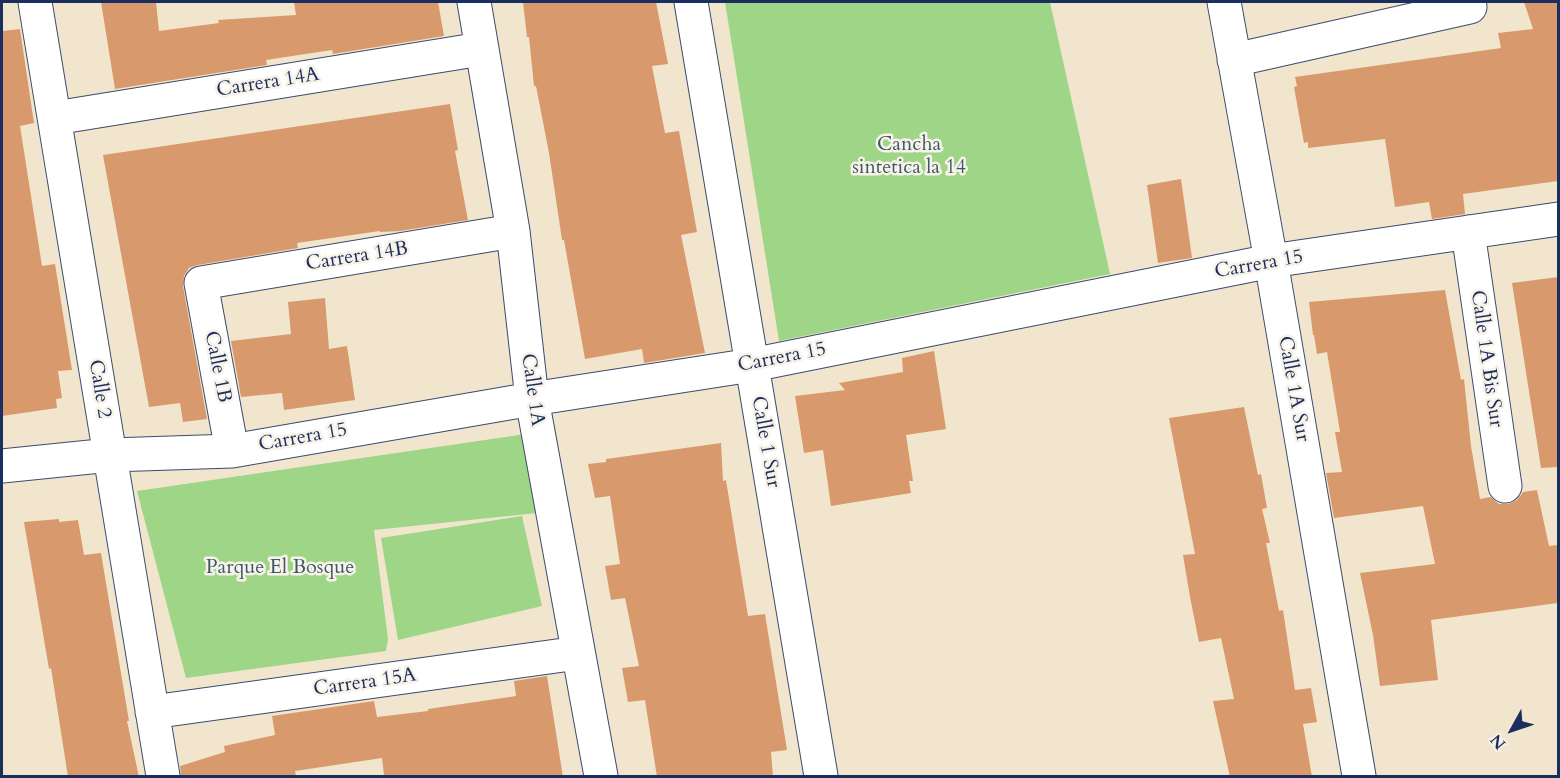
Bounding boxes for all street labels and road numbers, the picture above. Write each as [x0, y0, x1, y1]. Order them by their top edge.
street label: Carrera 14A [215, 63, 321, 103]
street label: Carrera 14B [304, 237, 410, 277]
street label: Carrera 15 [1213, 245, 1305, 285]
street label: Calle 1A Bis Sur [1465, 289, 1507, 429]
street label: Calle 1B [198, 329, 236, 405]
street label: Calle 1A Sur [1272, 334, 1314, 444]
street label: Carrera 15 [736, 338, 828, 378]
street label: Calle 1A [515, 352, 549, 428]
street label: Calle 2 [83, 358, 115, 420]
street label: Calle 1 Sur [745, 394, 785, 490]
street label: Carrera 15 [257, 418, 349, 458]
street label: Carrera 15A [312, 664, 418, 702]

